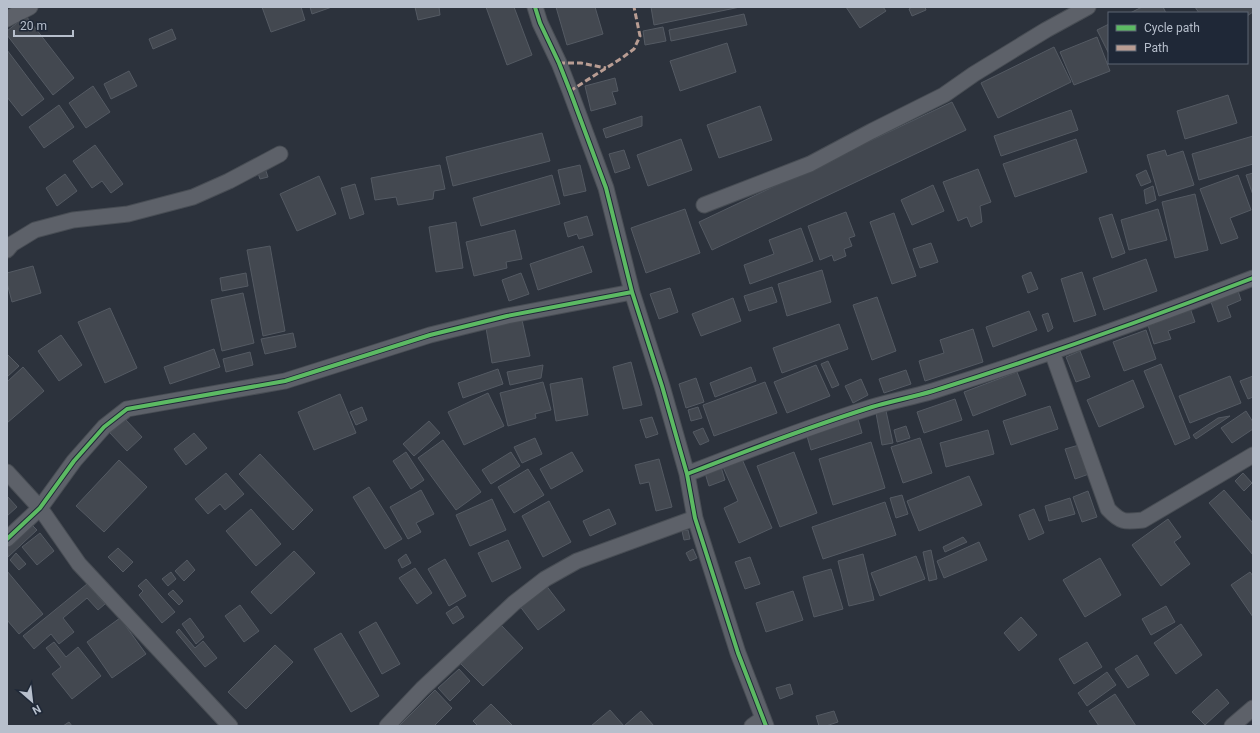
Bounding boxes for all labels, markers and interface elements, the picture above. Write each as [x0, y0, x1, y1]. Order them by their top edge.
scale bar [14, 12, 73, 38]
legend [1108, 12, 1248, 64]
text: 20 m [20, 19, 47, 33]
text: Cycle path [1144, 21, 1200, 35]
text: Path [1144, 41, 1169, 55]
north arrow [12, 681, 52, 721]
text: N [30, 702, 43, 717]

